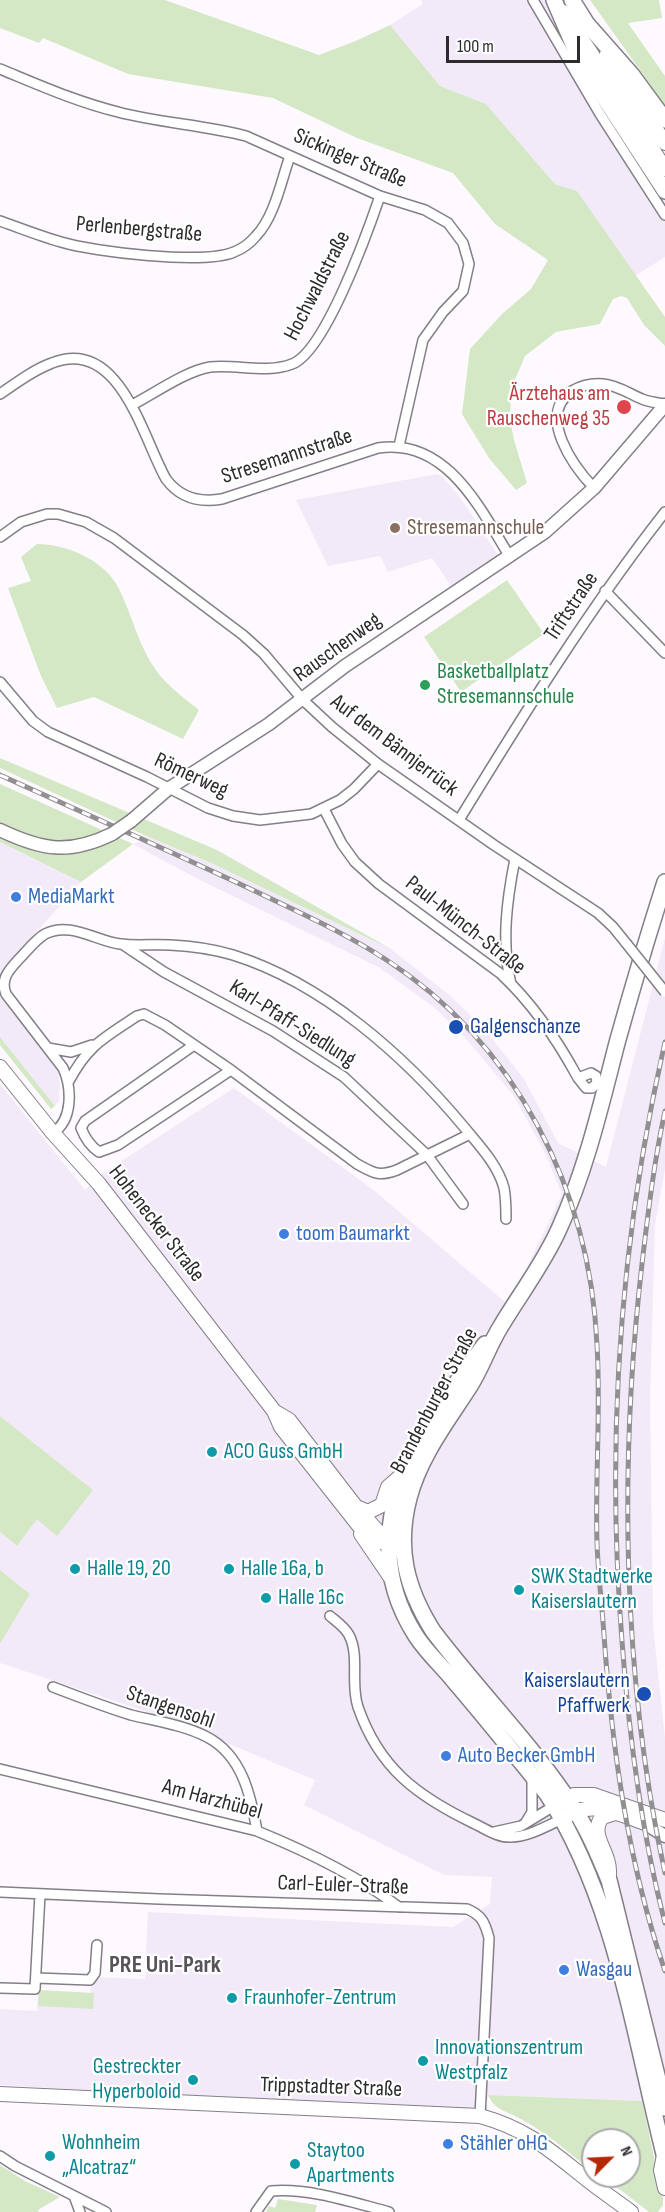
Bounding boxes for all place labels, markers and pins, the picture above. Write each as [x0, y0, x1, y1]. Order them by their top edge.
place label: Ärztehaus am Rauschenweg 35 [487, 381, 610, 433]
marker: Ärztehaus am Rauschenweg 35 [615, 398, 633, 416]
place label: Stresemannschule [407, 515, 544, 541]
marker: Stresemannschule [388, 521, 402, 535]
place label: Basketballplatz Stresemannschule [437, 659, 574, 710]
marker: Basketballplatz Stresemannschule [418, 678, 432, 692]
place label: MediaMarkt [28, 884, 115, 910]
marker: MediaMarkt [9, 890, 23, 904]
place label: Galgenschanze [470, 1014, 581, 1040]
marker: Galgenschanze [447, 1018, 465, 1036]
place label: toom Baumarkt [296, 1221, 410, 1247]
marker: toom Baumarkt [277, 1227, 291, 1241]
place label: ACO Guss GmbH [224, 1439, 343, 1465]
marker: ACO Guss GmbH [205, 1445, 219, 1459]
place label: Halle 19, 20 [87, 1556, 171, 1582]
place label: Halle 16a, b [241, 1556, 324, 1582]
marker: Halle 19, 20 [68, 1562, 82, 1576]
marker: Halle 16a, b [222, 1562, 236, 1576]
place label: SWK Stadtwerke Kaiserslautern [531, 1564, 653, 1616]
marker: SWK Stadtwerke Kaiserslautern [512, 1583, 526, 1597]
place label: Halle 16c [278, 1585, 344, 1611]
marker: Halle 16c [259, 1591, 273, 1605]
place label: Kaiserslautern Pfaffwerk [524, 1668, 630, 1720]
marker: Kaiserslautern Pfaffwerk [635, 1685, 653, 1703]
place label: Auto Becker GmbH [458, 1743, 595, 1769]
marker: Auto Becker GmbH [439, 1749, 453, 1763]
place label: Wasgau [576, 1957, 632, 1983]
marker: Wasgau [557, 1963, 571, 1977]
place label: Fraunhofer-Zentrum [244, 1985, 396, 2011]
marker: Fraunhofer-Zentrum [225, 1991, 239, 2005]
place label: Innovationszentrum Westpfalz [435, 2035, 583, 2086]
place label: Gestreckter Hyperboloid [92, 2054, 181, 2106]
marker: Innovationszentrum Westpfalz [416, 2054, 430, 2068]
marker: Gestreckter Hyperboloid [186, 2073, 200, 2087]
place label: Wohnheim „Alcatraz“ [62, 2130, 140, 2182]
place label: Stähler oHG [460, 2131, 548, 2157]
marker: Stähler oHG [441, 2137, 455, 2151]
place label: Staytoo Apartments [307, 2138, 395, 2190]
marker: Wohnheim „Alcatraz“ [43, 2149, 57, 2163]
marker: Staytoo Apartments [288, 2157, 302, 2171]

